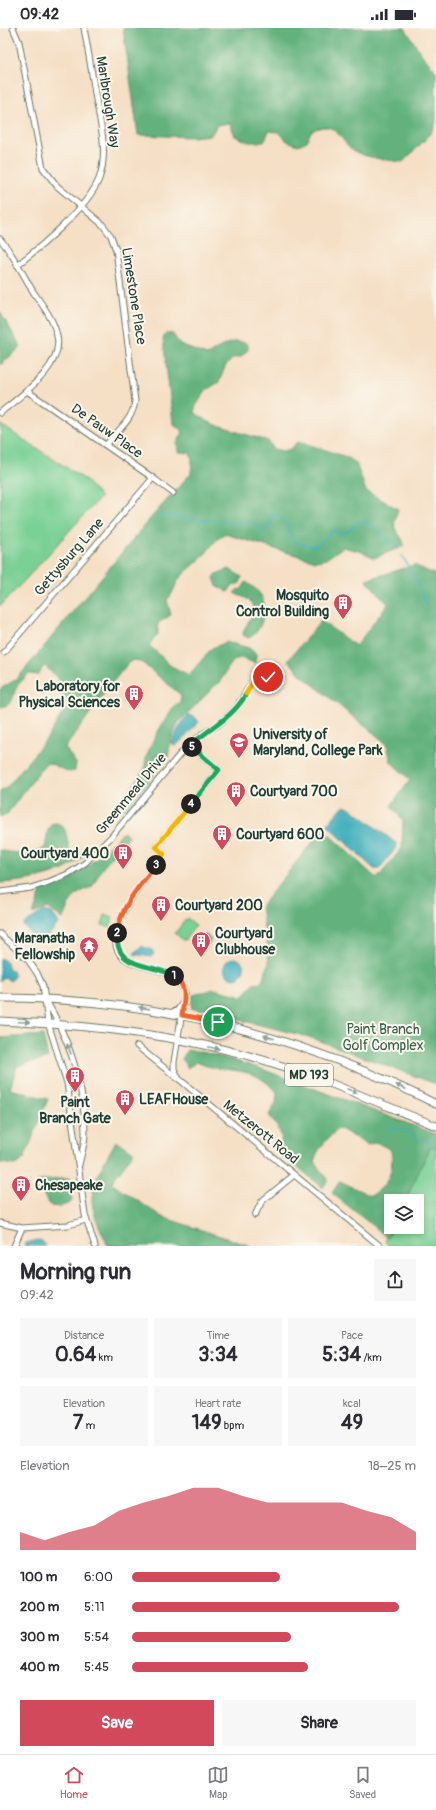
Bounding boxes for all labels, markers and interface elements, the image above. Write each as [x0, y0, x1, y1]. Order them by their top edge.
text: 09:42 [20, 5, 59, 24]
street label: Marlbrough Way [92, 55, 124, 149]
street label: Limestone Place [118, 246, 150, 346]
street label: De Pauw Place [68, 400, 146, 462]
street label: Gettysburg Lane [31, 515, 107, 599]
place label: Mosquito Control Building [236, 587, 329, 620]
building icon: Mosquito Control Building [332, 592, 354, 620]
pin [251, 660, 285, 694]
icon: check [257, 666, 279, 688]
place label: Laboratory for Physical Sciences [18, 678, 121, 711]
building icon: Laboratory for Physical Sciences [123, 683, 145, 711]
place label: University of Maryland, College Park [253, 726, 383, 759]
school or university icon: University of Maryland, College Park [228, 731, 250, 759]
pin: 5 [182, 737, 202, 757]
text: 5 [189, 740, 195, 753]
street label: Greenmead Drive [92, 750, 170, 838]
building icon: Courtyard 700 [225, 780, 247, 808]
place label: Courtyard 700 [250, 783, 338, 800]
pin: 4 [181, 794, 201, 814]
text: 4 [188, 797, 194, 810]
building icon: Courtyard 600 [211, 823, 233, 851]
place label: Courtyard 600 [236, 826, 325, 843]
building icon: Courtyard 400 [112, 842, 134, 870]
place label: Courtyard 400 [21, 845, 109, 862]
pin: 3 [146, 855, 166, 875]
text: 3 [153, 858, 159, 871]
building icon: Courtyard 200 [150, 894, 172, 922]
place label: Courtyard 200 [175, 897, 263, 914]
pin: 2 [107, 923, 127, 943]
place label: Courtyard Clubhouse [215, 925, 276, 958]
text: 2 [114, 926, 120, 939]
place label: Maranatha Fellowship [15, 930, 75, 963]
building icon: Courtyard Clubhouse [190, 930, 212, 958]
temple icon: Maranatha Fellowship [78, 935, 100, 963]
pin: 1 [164, 966, 184, 986]
text: 1 [172, 969, 176, 982]
one-way arrow [138, 1005, 150, 1011]
pin [201, 1005, 235, 1039]
icon: arrive [207, 1011, 229, 1033]
one-way arrow [18, 1019, 30, 1026]
park label: Paint Branch Golf Complex [343, 1021, 423, 1054]
one-way arrow [263, 1034, 275, 1040]
one-way arrow [66, 1043, 72, 1055]
one-way arrow [208, 1045, 221, 1051]
road number: MD 193 [285, 1064, 333, 1086]
building icon: Paint Branch Gate [64, 1065, 86, 1093]
one-way arrow [395, 1084, 406, 1090]
building icon: LEAFHouse [114, 1088, 136, 1116]
one-way arrow [346, 1088, 357, 1094]
place label: LEAFHouse [139, 1091, 209, 1108]
place label: Paint Branch Gate [39, 1094, 112, 1127]
street label: Metzerott Road [220, 1096, 302, 1168]
building icon: Chesapeake [10, 1174, 32, 1202]
place label: Chesapeake [35, 1177, 104, 1194]
map controls [384, 1194, 424, 1234]
button: layers [384, 1194, 424, 1234]
text: Morning run [20, 1258, 131, 1286]
button: share [374, 1259, 416, 1301]
text: 09:42 [20, 1287, 54, 1303]
text: Distance [64, 1329, 104, 1342]
text: Time [207, 1329, 230, 1342]
text: Pace [341, 1329, 363, 1342]
text: 0.64 [55, 1342, 96, 1367]
text: 3:34 [198, 1342, 238, 1367]
text: 5:34 [322, 1342, 361, 1367]
text: km [96, 1351, 113, 1364]
text: /km [361, 1351, 382, 1364]
text: Elevation [63, 1397, 105, 1410]
text: Heart rate [195, 1397, 241, 1410]
text: kcal [343, 1397, 361, 1410]
text: 7 [73, 1410, 83, 1435]
text: 149 [192, 1410, 221, 1435]
text: 49 [341, 1410, 363, 1435]
text: m [83, 1419, 95, 1432]
text: bpm [221, 1419, 244, 1432]
text: Elevation [20, 1458, 70, 1474]
text: 18–25 m [368, 1458, 416, 1474]
text: 100 m [20, 1569, 57, 1585]
text: 6:00 [84, 1569, 113, 1585]
text: 200 m [20, 1599, 59, 1615]
text: 5:11 [84, 1599, 105, 1615]
text: 300 m [20, 1629, 59, 1645]
text: 5:54 [84, 1629, 109, 1645]
text: 400 m [20, 1659, 60, 1675]
text: 5:45 [84, 1659, 109, 1675]
button: Save [20, 1700, 214, 1746]
button: Share [222, 1700, 416, 1746]
tab: Home [60, 1764, 88, 1801]
tab: Map [207, 1764, 229, 1801]
tab: Saved [349, 1764, 376, 1801]

